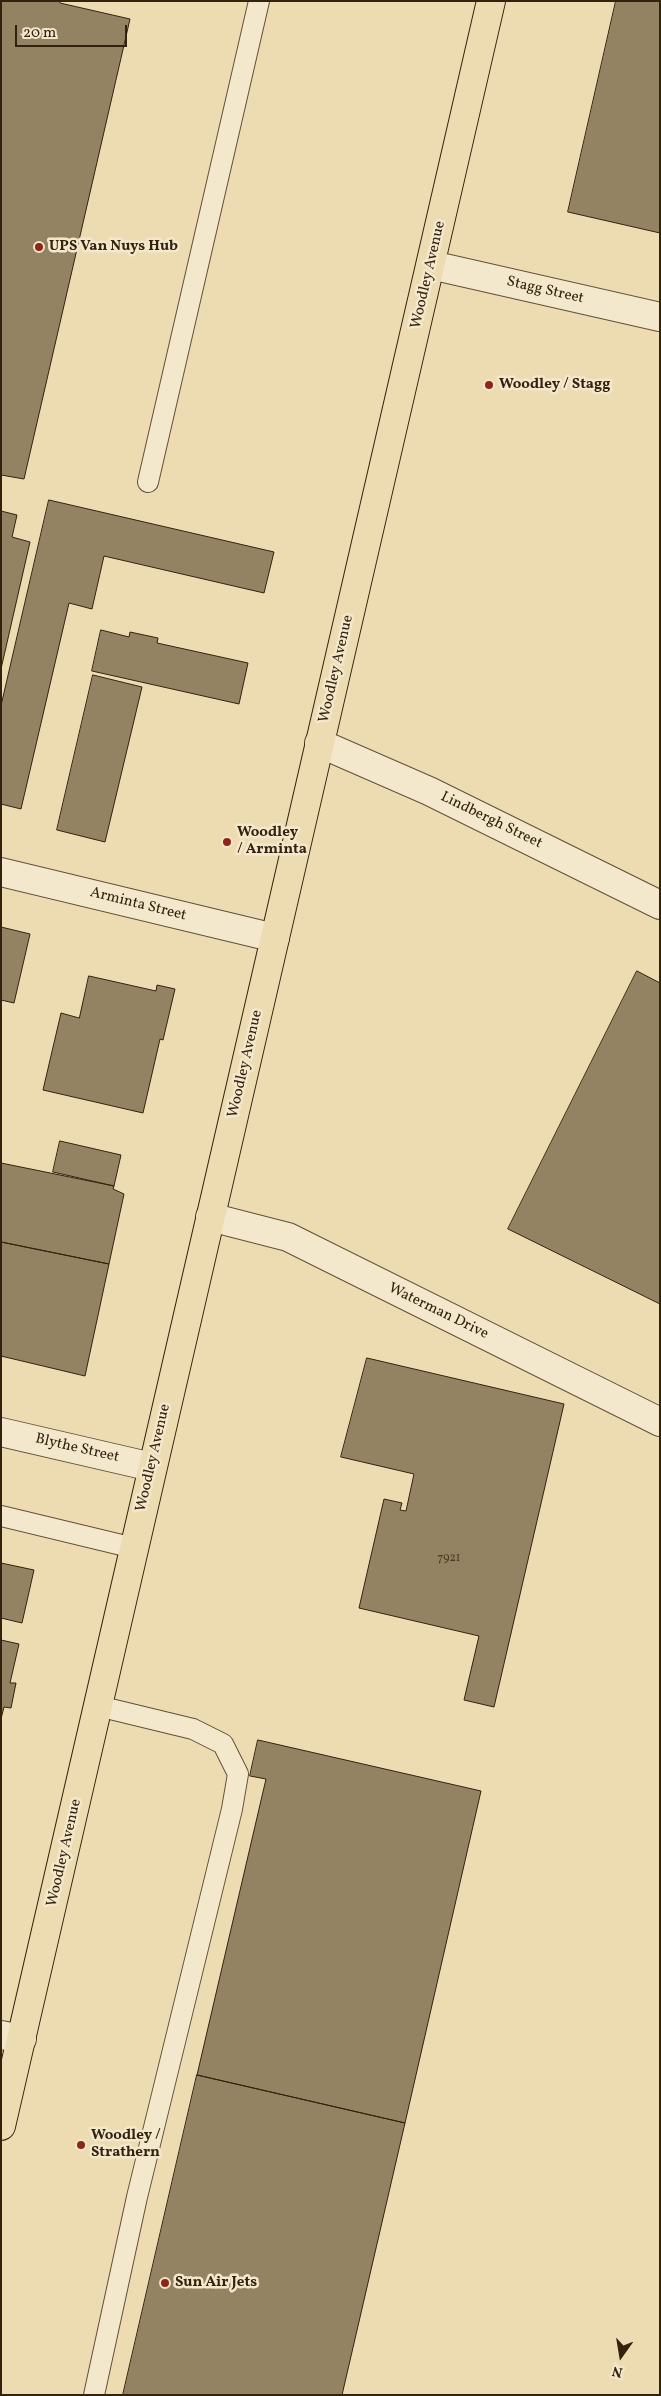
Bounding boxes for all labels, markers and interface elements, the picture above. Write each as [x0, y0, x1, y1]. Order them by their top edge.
scale bar [18, 15, 130, 47]
text: 20 m [23, 23, 56, 44]
street label: Woodley Avenue [408, 219, 450, 331]
place label: UPS Van Nuys Hub [49, 238, 178, 256]
marker: UPS Van Nuys Hub [33, 241, 45, 253]
street label: Stagg Street [505, 273, 585, 309]
place label: Woodley / Stagg [499, 376, 610, 394]
marker: Woodley / Stagg [483, 379, 495, 391]
street label: Woodley Avenue [316, 613, 358, 725]
street label: Lindbergh Street [437, 789, 545, 853]
place label: Woodley / Arminta [237, 824, 307, 859]
marker: Woodley / Arminta [221, 836, 233, 848]
street label: Arminta Street [88, 884, 188, 926]
street label: Woodley Avenue [225, 1008, 267, 1120]
street label: Waterman Drive [385, 1280, 491, 1344]
street label: Woodley Avenue [133, 1402, 175, 1514]
street label: Blythe Street [33, 1431, 121, 1467]
house number: 7921 [437, 1552, 461, 1566]
street label: Woodley Avenue [44, 1797, 86, 1909]
place label: Woodley / Strathern [91, 2127, 161, 2162]
marker: Woodley / Strathern [75, 2139, 87, 2151]
place label: Sun Air Jets [175, 2274, 257, 2292]
marker: Sun Air Jets [159, 2277, 171, 2289]
north arrow [596, 2331, 646, 2381]
text: N [610, 2361, 625, 2382]

